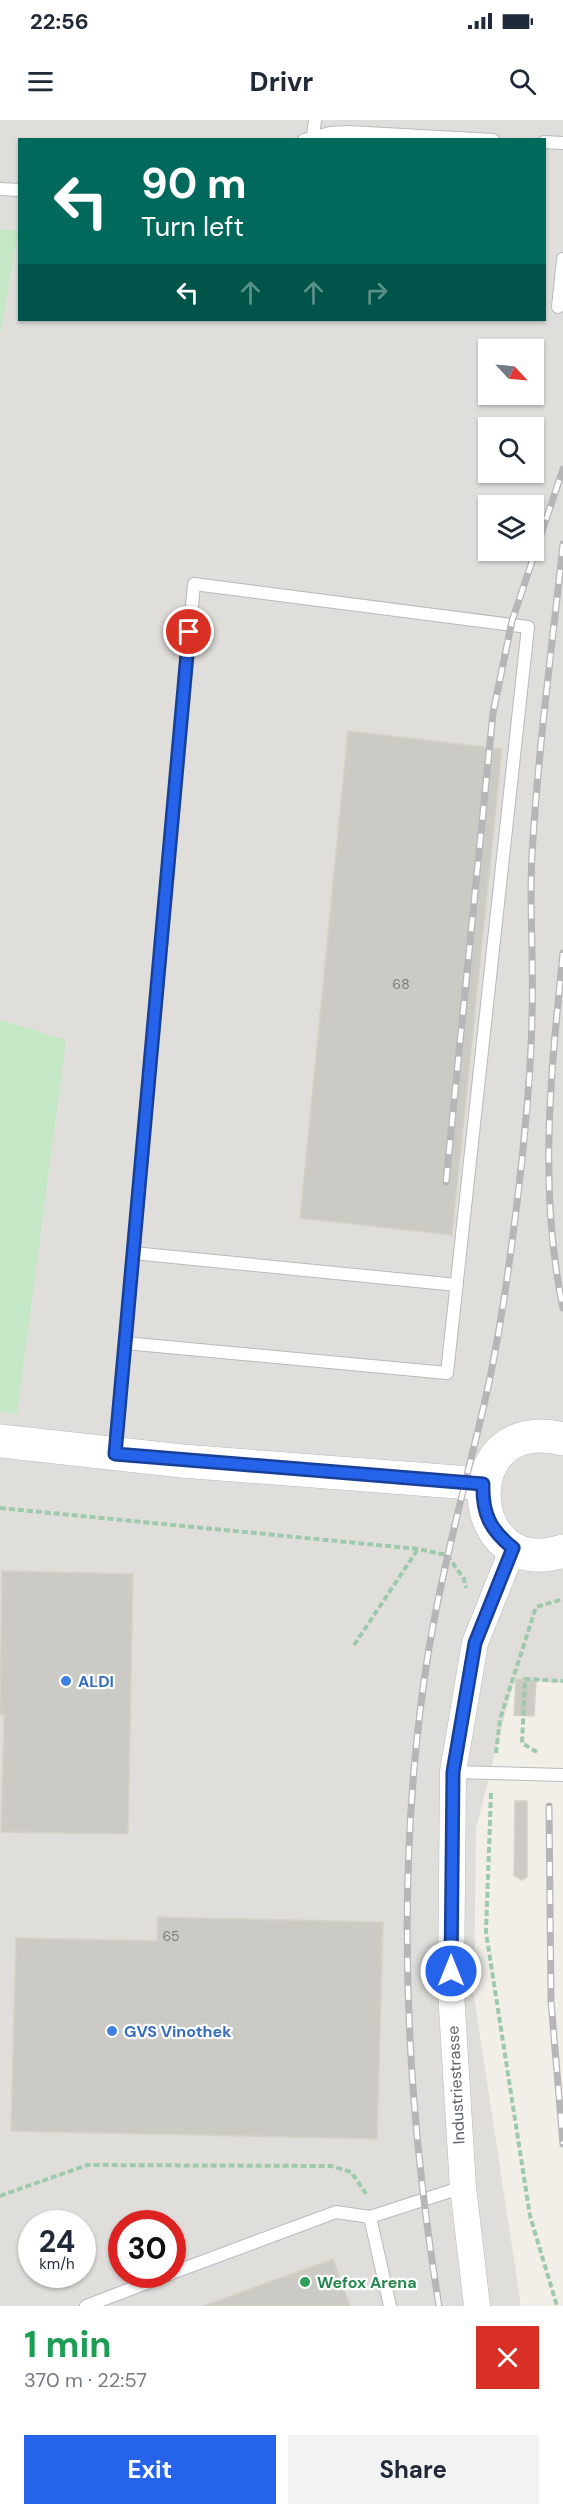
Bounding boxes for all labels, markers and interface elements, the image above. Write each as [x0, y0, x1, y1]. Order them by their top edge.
text: 22:56 [30, 7, 89, 36]
text: Drivr [250, 64, 313, 99]
icon: menu [24, 65, 57, 98]
icon: search [506, 65, 539, 98]
text: 90 m [141, 156, 247, 211]
icon: left [42, 162, 120, 240]
text: Turn left [141, 209, 244, 244]
icon: left [171, 276, 204, 309]
icon: ahead [234, 276, 267, 309]
icon: ahead [297, 276, 330, 309]
icon: right [360, 276, 393, 309]
north arrow [478, 339, 544, 405]
map controls [478, 339, 544, 561]
button: search [478, 417, 544, 483]
button: layers [478, 495, 544, 561]
pin [163, 606, 214, 657]
icon: arrive [172, 615, 205, 648]
house number: 68 [392, 975, 410, 993]
place label: ALDI [78, 1671, 114, 1692]
marker: ALDI [59, 1674, 73, 1688]
house number: 65 [162, 1927, 180, 1945]
position arrow [419, 1939, 483, 2003]
place label: GVS Vinothek [124, 2021, 232, 2042]
marker: GVS Vinothek [105, 2024, 119, 2038]
street label: Industriestrasse [442, 2025, 470, 2145]
speed limit sign: 30 [108, 2210, 186, 2288]
text: 24 [39, 2222, 75, 2261]
text: km/h [39, 2254, 75, 2274]
place label: Wefox Arena [317, 2272, 417, 2293]
marker: Wefox Arena [298, 2275, 312, 2289]
text: 1 min [24, 2321, 112, 2368]
button: close [476, 2326, 539, 2389]
text: 370 m · 22:57 [24, 2367, 147, 2393]
button: Exit [24, 2435, 276, 2504]
button: Share [288, 2435, 539, 2504]

